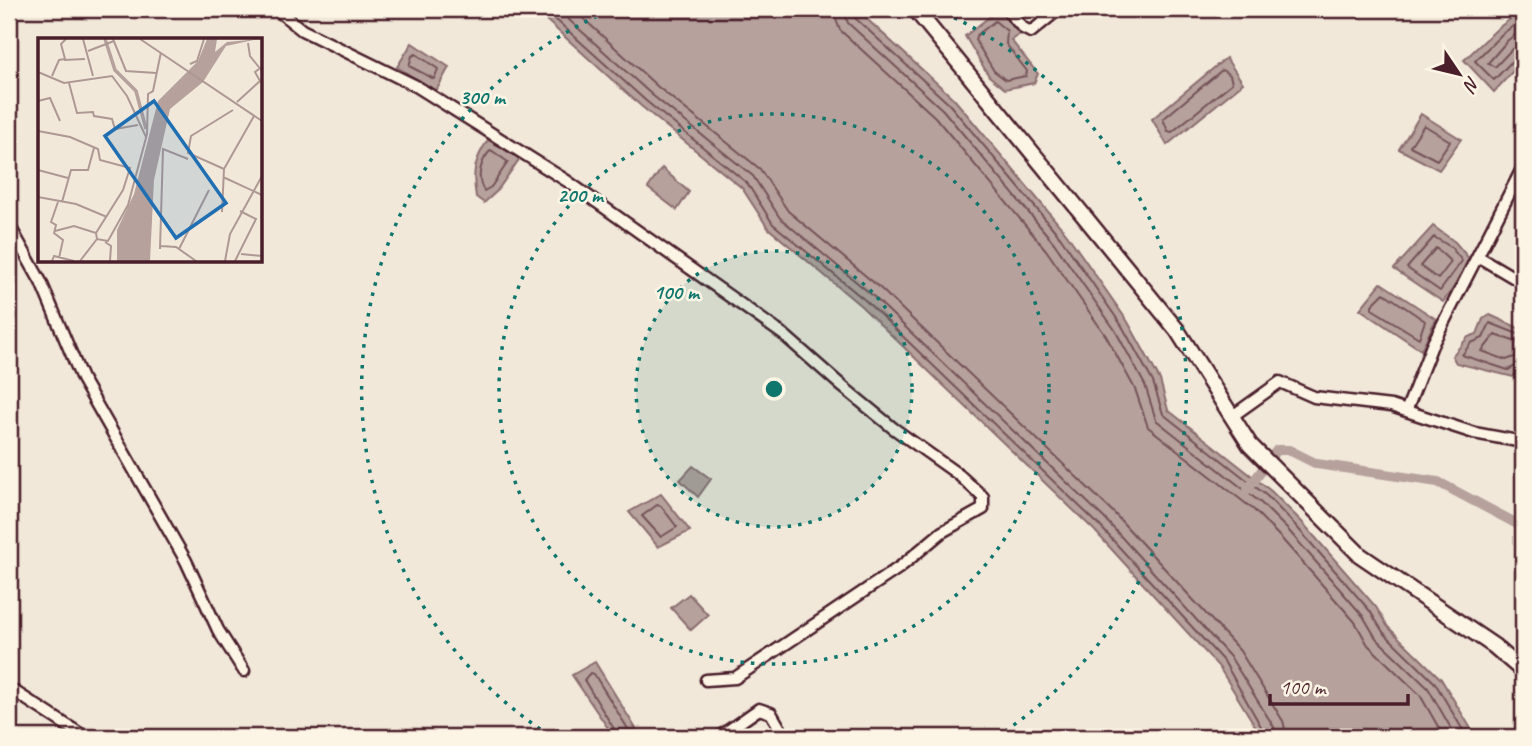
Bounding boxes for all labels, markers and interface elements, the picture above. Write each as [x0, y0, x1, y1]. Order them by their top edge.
inset map [38, 38, 262, 262]
north arrow [1424, 38, 1494, 108]
text: N [1457, 71, 1485, 98]
text: 300 m [459, 84, 507, 110]
text: 200 m [557, 182, 605, 208]
text: 100 m [653, 279, 701, 305]
centre of rings [762, 377, 786, 401]
scale bar [1270, 662, 1408, 706]
text: 100 m [1280, 674, 1327, 700]

